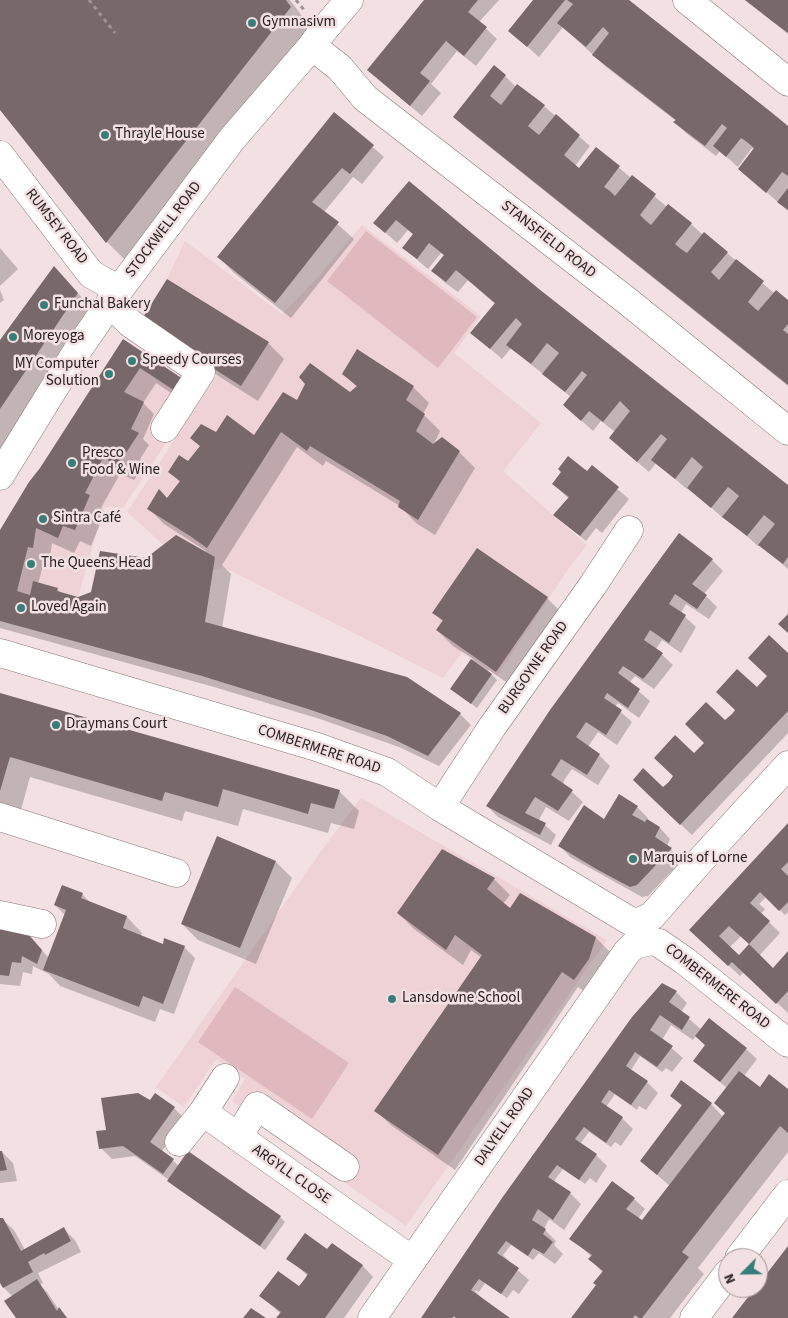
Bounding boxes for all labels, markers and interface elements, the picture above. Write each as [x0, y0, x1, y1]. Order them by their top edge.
place label: Gymnasivm [262, 14, 336, 32]
marker: Gymnasivm [246, 17, 258, 29]
place label: Thrayle House [115, 126, 205, 144]
marker: Thrayle House [99, 129, 111, 141]
street label: STOCKWELL ROAD [122, 178, 206, 282]
street label: RUMSEY ROAD [21, 186, 91, 268]
street label: STANSFIELD ROAD [497, 197, 599, 283]
place label: Funchal Bakery [54, 296, 150, 314]
marker: Funchal Bakery [38, 299, 50, 311]
place label: Moreyoga [23, 328, 85, 346]
marker: Moreyoga [7, 331, 19, 343]
place label: Speedy Courses [142, 352, 242, 370]
marker: Speedy Courses [126, 355, 138, 367]
place label: MY Computer Solution [15, 356, 99, 391]
marker: MY Computer Solution [103, 368, 115, 380]
place label: Presco Food & Wine [82, 445, 160, 480]
marker: Presco Food & Wine [66, 457, 78, 469]
place label: Sintra Café [53, 510, 121, 528]
marker: Sintra Café [37, 513, 49, 525]
place label: The Queens Head [41, 555, 151, 573]
marker: The Queens Head [25, 558, 37, 570]
place label: Loved Again [31, 599, 107, 617]
marker: Loved Again [15, 602, 27, 614]
street label: BURGOYNE ROAD [495, 618, 573, 718]
place label: Draymans Court [66, 716, 167, 734]
marker: Draymans Court [50, 719, 62, 731]
street label: COMBERMERE ROAD [255, 722, 383, 778]
place label: Marquis of Lorne [643, 850, 748, 868]
marker: Marquis of Lorne [627, 853, 639, 865]
street label: COMBERMERE ROAD [661, 940, 773, 1034]
place label: Lansdowne School [402, 990, 520, 1008]
marker: Lansdowne School [386, 993, 398, 1005]
street label: DALYELL ROAD [471, 1084, 539, 1170]
street label: ARGYLL CLOSE [248, 1141, 334, 1209]
north arrow [718, 1248, 768, 1298]
text: N [719, 1270, 741, 1287]

